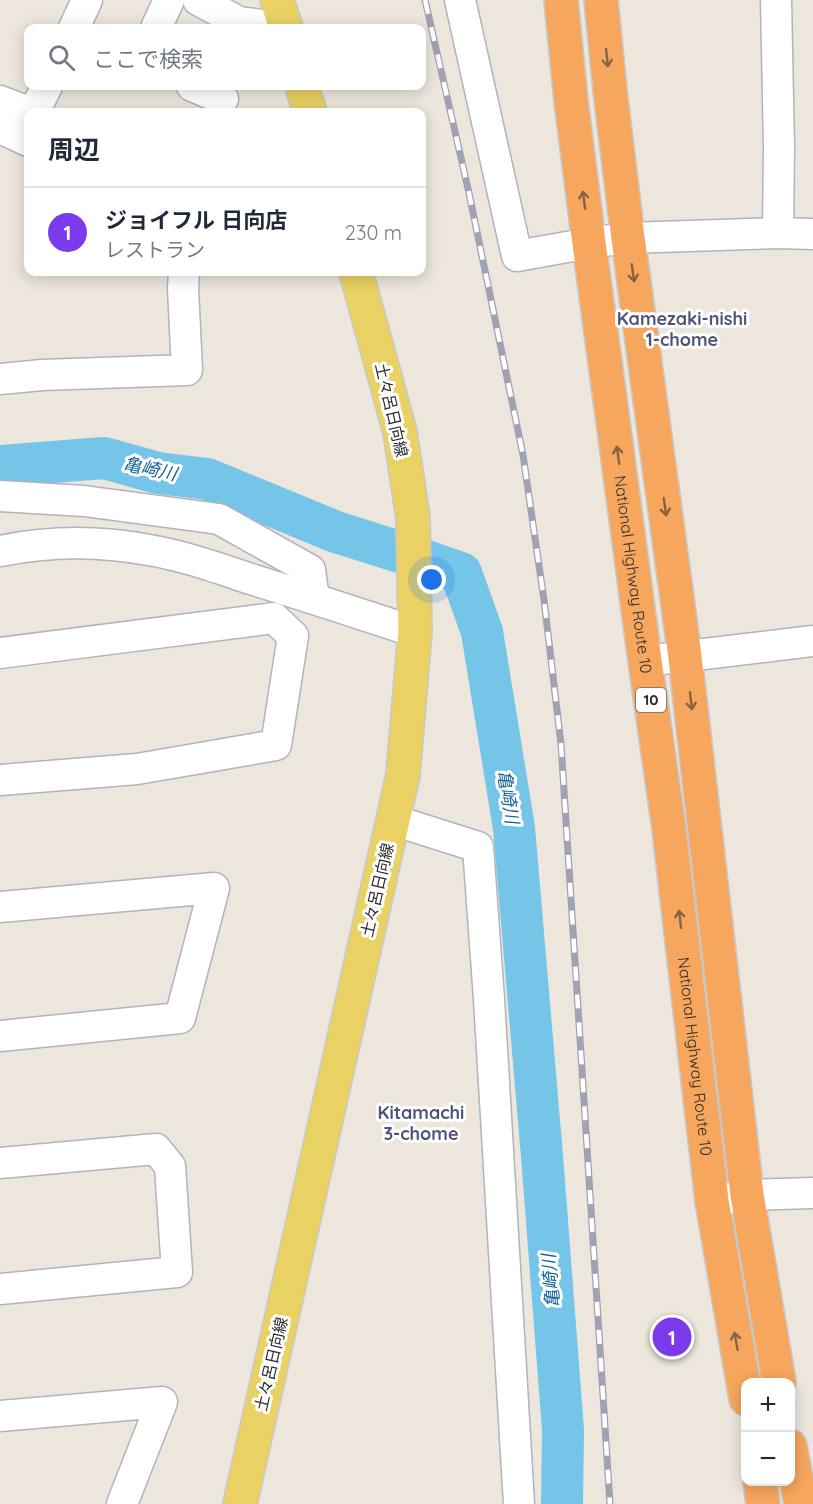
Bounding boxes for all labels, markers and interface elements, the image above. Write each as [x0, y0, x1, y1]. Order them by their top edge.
search box [24, 24, 426, 90]
icon: search [45, 41, 78, 74]
text: ここで検索 [93, 45, 203, 73]
one-way arrow [602, 48, 613, 68]
text: 周辺 [48, 133, 100, 166]
one-way arrow [578, 190, 589, 210]
text: ジョイフル 日向店 [105, 206, 287, 234]
text: 1 [64, 220, 71, 245]
text: 230 m [345, 220, 402, 245]
text: レストラン [105, 237, 205, 262]
one-way arrow [627, 262, 638, 282]
district label: Kamezaki-nishi 1-chome [617, 307, 747, 351]
street label: 土々呂日向線 [371, 361, 413, 459]
one-way arrow [612, 446, 623, 466]
water label: 亀崎川 [121, 452, 181, 486]
street label: National Highway Route 10 [610, 474, 657, 675]
one-way arrow [659, 497, 670, 517]
your location [417, 565, 446, 594]
road number: 10 [636, 688, 666, 712]
one-way arrow [685, 690, 696, 710]
water label: 亀崎川 [493, 768, 524, 827]
street label: 土々呂日向線 [356, 841, 398, 939]
one-way arrow [674, 910, 685, 930]
street label: National Highway Route 10 [674, 956, 717, 1157]
district label: Kitamachi 3-chome [378, 1101, 464, 1145]
water label: 亀崎川 [537, 1251, 564, 1309]
pin: 1 [652, 1314, 692, 1360]
street label: 土々呂日向線 [250, 1315, 292, 1413]
one-way arrow [730, 1332, 741, 1352]
map controls [741, 1378, 795, 1486]
button: + [741, 1378, 795, 1432]
button: − [741, 1432, 795, 1486]

